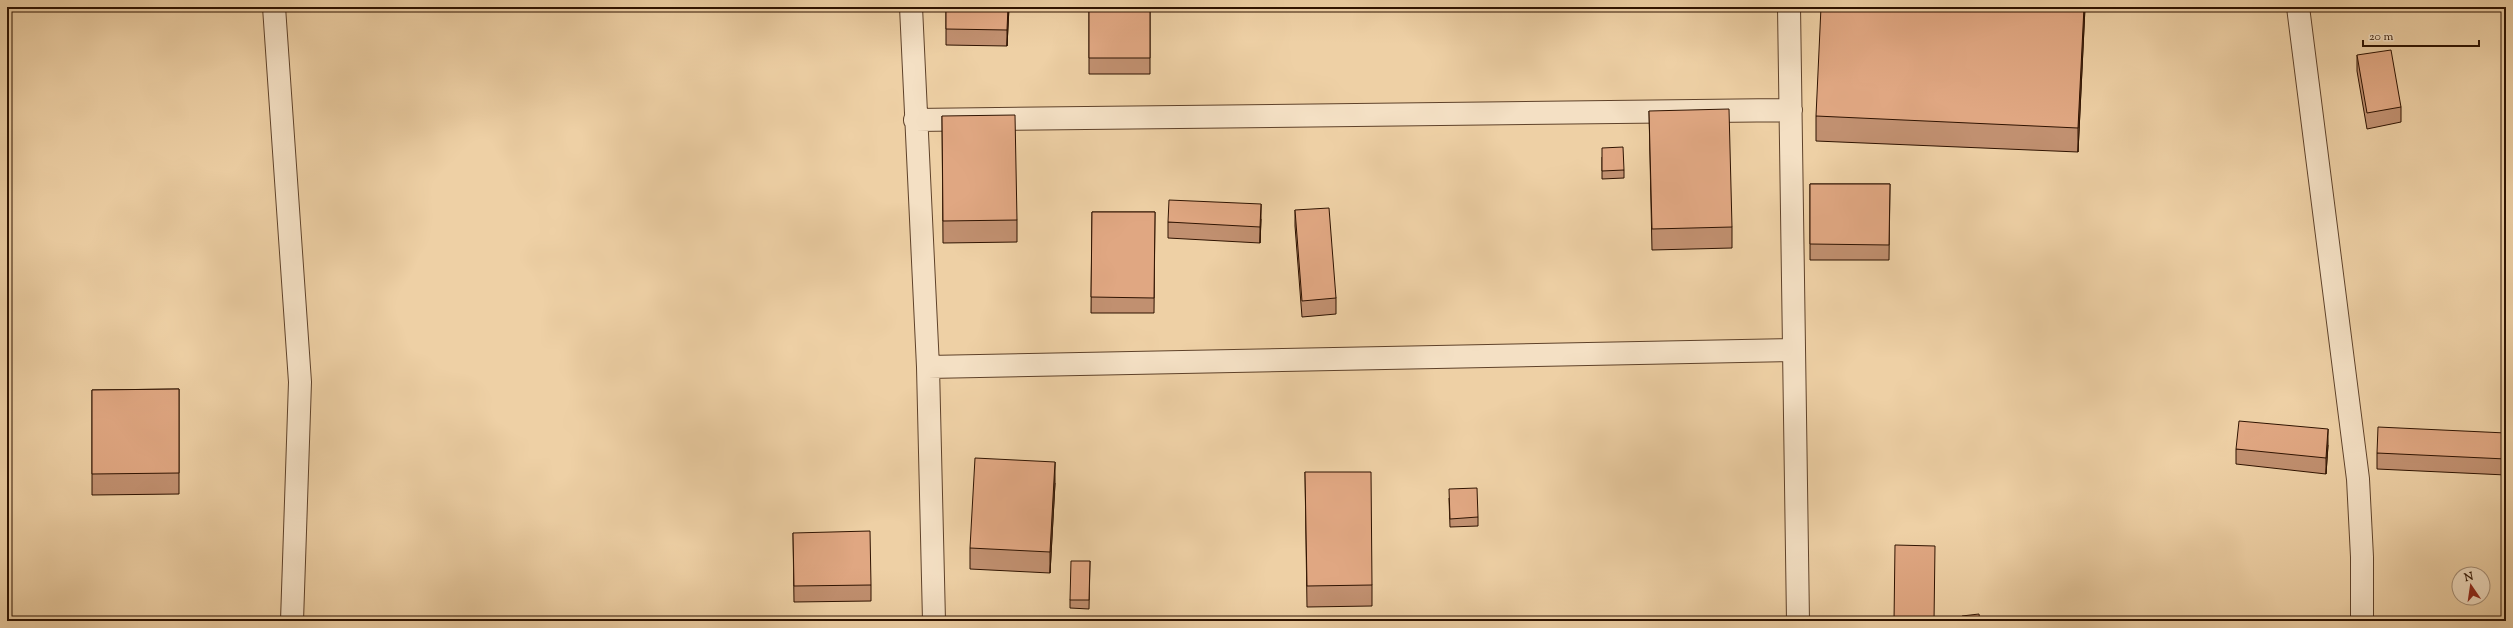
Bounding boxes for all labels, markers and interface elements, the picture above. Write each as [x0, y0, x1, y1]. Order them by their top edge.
scale bar [2363, 22, 2479, 48]
text: 20 m [2369, 28, 2394, 46]
north arrow [2451, 566, 2491, 606]
text: N [2462, 568, 2475, 586]

